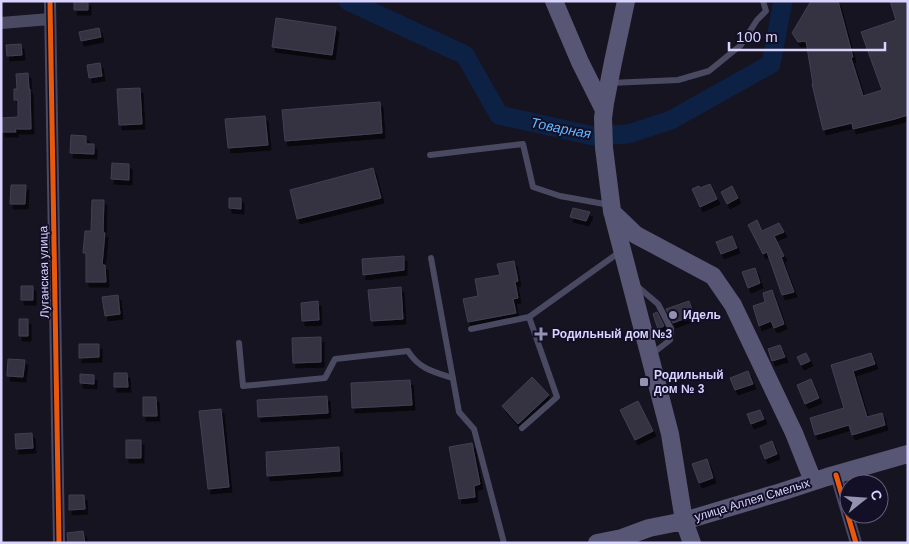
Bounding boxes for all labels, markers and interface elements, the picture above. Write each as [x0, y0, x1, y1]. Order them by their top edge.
scale bar [729, 20, 885, 52]
text: 100 m [736, 28, 778, 45]
water label: Товарная [529, 114, 593, 142]
street label: Луганская улица [36, 225, 52, 318]
place label: Идель [683, 308, 721, 322]
marker: Идель [667, 309, 679, 321]
marker: Родильный дом №3 [534, 327, 548, 341]
place label: Родильный дом №3 [552, 327, 672, 341]
place label: Родильный дом № 3 [654, 368, 724, 396]
marker: Родильный дом № 3 [638, 376, 650, 388]
north arrow [839, 474, 889, 524]
street label: улица Аллея Смелых [693, 476, 811, 524]
text: С [867, 488, 886, 502]

